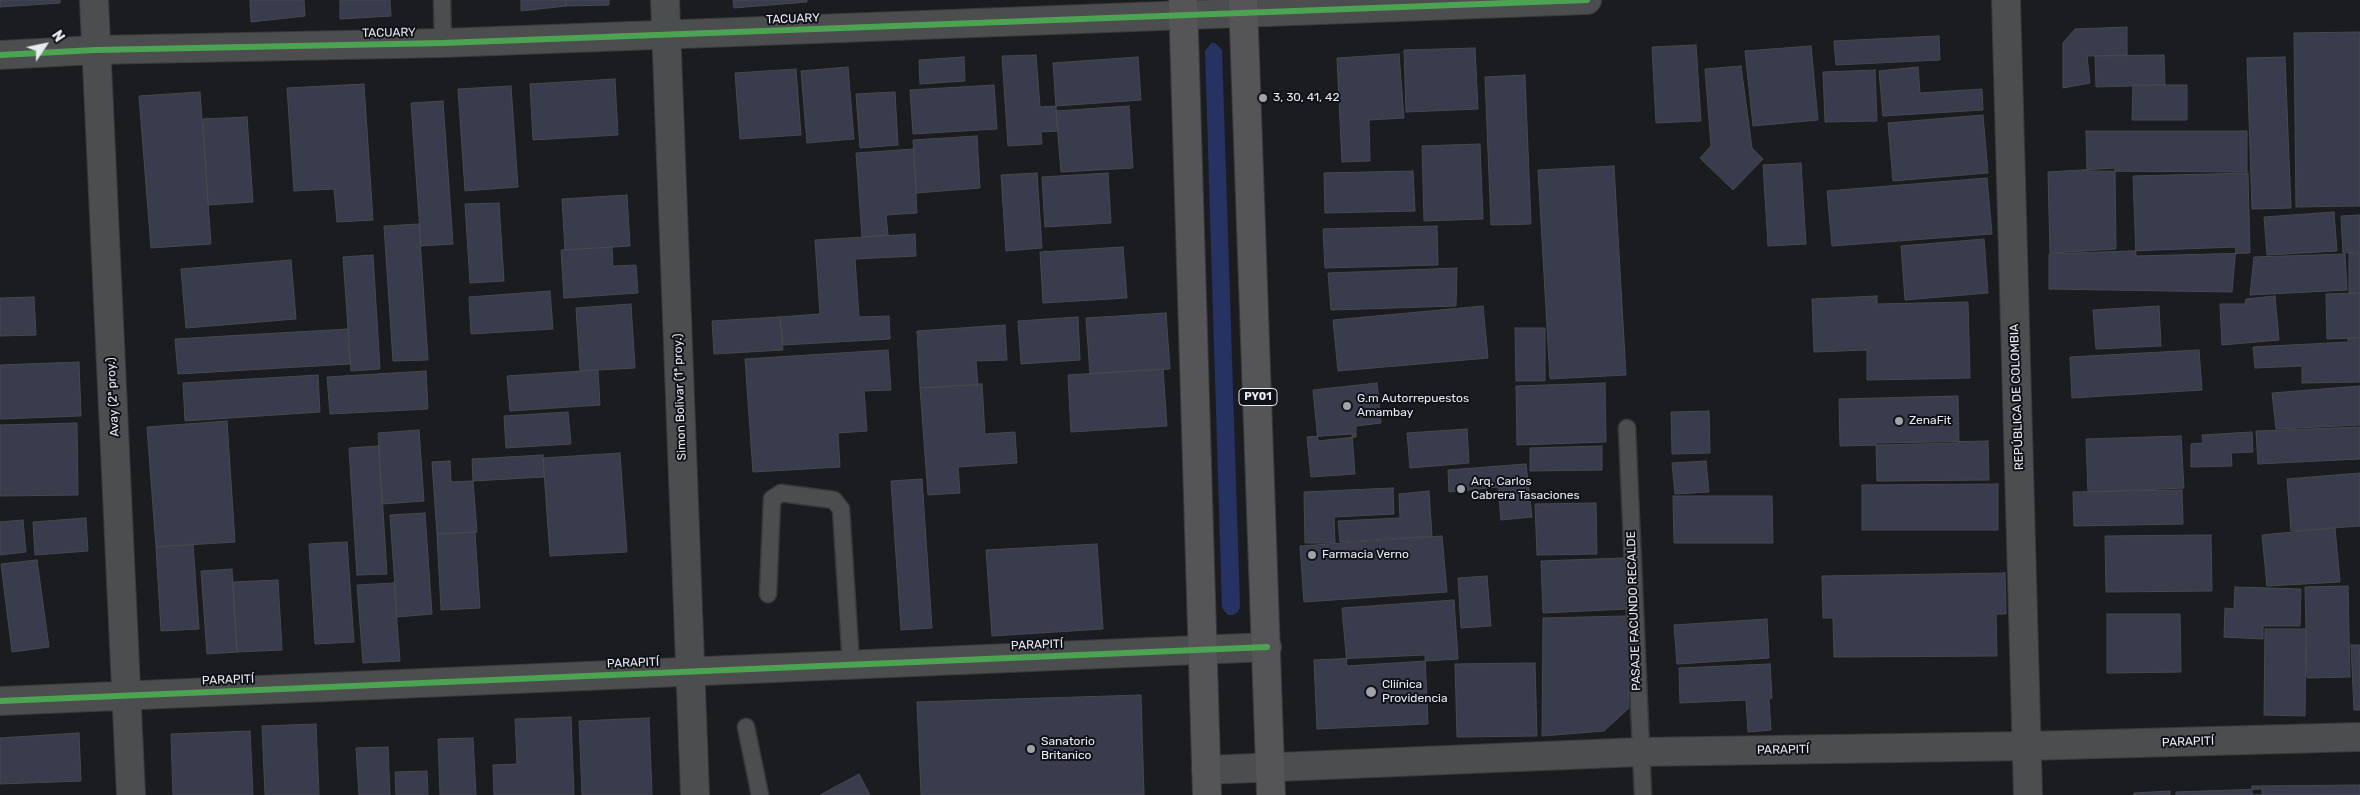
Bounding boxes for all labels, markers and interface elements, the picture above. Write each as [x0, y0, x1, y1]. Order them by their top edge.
street label: TACUARY [766, 11, 820, 27]
north arrow [20, 20, 70, 70]
street label: TACUARY [362, 25, 416, 41]
text: N [48, 27, 68, 45]
place label: 3, 30, 41, 42 [1273, 91, 1339, 105]
marker: 3, 30, 41, 42 [1257, 92, 1269, 104]
street label: REPÚBLICA DE COLOMBIA [2007, 324, 2027, 470]
street label: Simon Bolivar (1ª proy.) [671, 333, 689, 461]
street label: Avay (2ª proy.) [104, 357, 122, 437]
road number: PY01 [1239, 388, 1277, 406]
place label: G.m Autorrepuestos Amambay [1357, 392, 1469, 420]
marker: G.m Autorrepuestos Amambay [1341, 400, 1353, 412]
place label: ZenaFit [1909, 414, 1951, 428]
marker: ZenaFit [1893, 415, 1905, 427]
place label: Arq. Carlos Cabrera Tasaciones [1471, 475, 1580, 503]
marker: Arq. Carlos Cabrera Tasaciones [1455, 483, 1467, 495]
street label: PASAJE FACUNDO RECALDE [1624, 531, 1644, 691]
place label: Farmacia Verno [1322, 548, 1409, 562]
marker: Farmacia Verno [1306, 549, 1318, 561]
street label: PARAPITÍ [1011, 637, 1063, 653]
street label: PARAPITÍ [607, 655, 659, 671]
street label: PARAPITÍ [202, 672, 254, 688]
place label: Cliínica Providencia [1382, 678, 1448, 706]
marker: Cliínica Providencia [1364, 685, 1378, 699]
street label: PARAPITÍ [2162, 734, 2214, 750]
place label: Sanatorio Britanico [1041, 735, 1095, 763]
street label: PARAPITÍ [1757, 742, 1809, 758]
marker: Sanatorio Britanico [1025, 743, 1037, 755]

